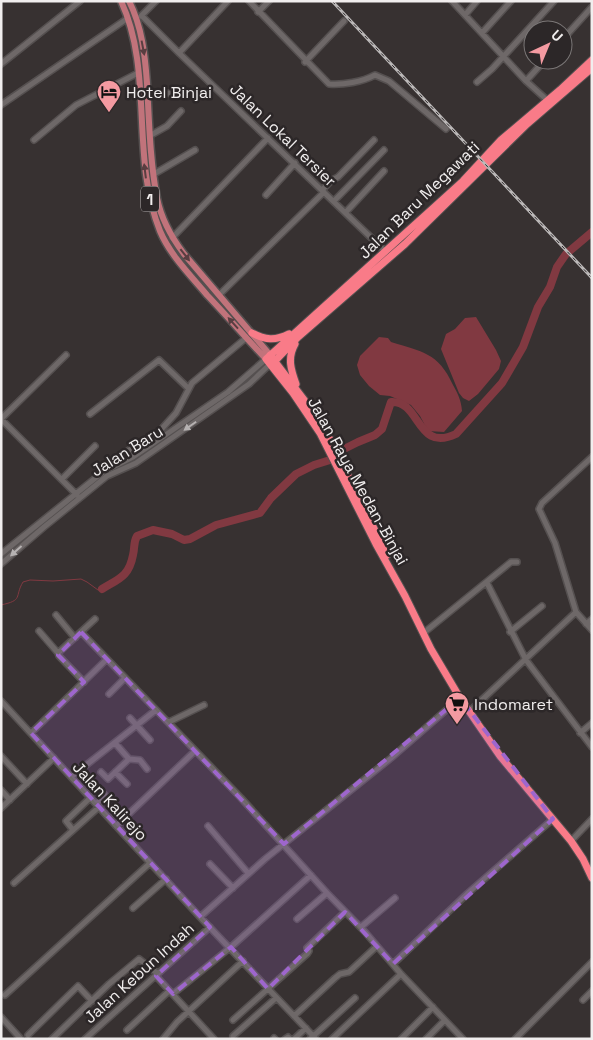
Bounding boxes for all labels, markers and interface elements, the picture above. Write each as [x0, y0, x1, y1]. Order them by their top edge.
north arrow [523, 20, 573, 70]
text: U [547, 26, 567, 45]
one-way arrow [140, 40, 148, 56]
hotel icon: Hotel Binjai [96, 79, 122, 113]
street label: Jalan Lokal Tersier [225, 79, 341, 191]
place label: Hotel Binjai [126, 82, 212, 103]
street label: Jalan Baru Megawati [354, 137, 484, 263]
one-way arrow [141, 163, 149, 179]
road number: 1 [141, 186, 159, 212]
one-way arrow [179, 248, 190, 261]
one-way arrow [227, 318, 239, 330]
street label: Jalan Raya Medan-Binjai [303, 393, 413, 569]
street label: Jalan Baru [87, 421, 167, 481]
one-way arrow [183, 421, 196, 431]
one-way arrow [11, 545, 23, 557]
supermarket icon: Indomaret [444, 691, 470, 725]
place label: Indomaret [474, 694, 553, 715]
street label: Jalan Kalirejo [68, 757, 152, 845]
street label: Jalan Kebun Indah [79, 918, 199, 1028]

